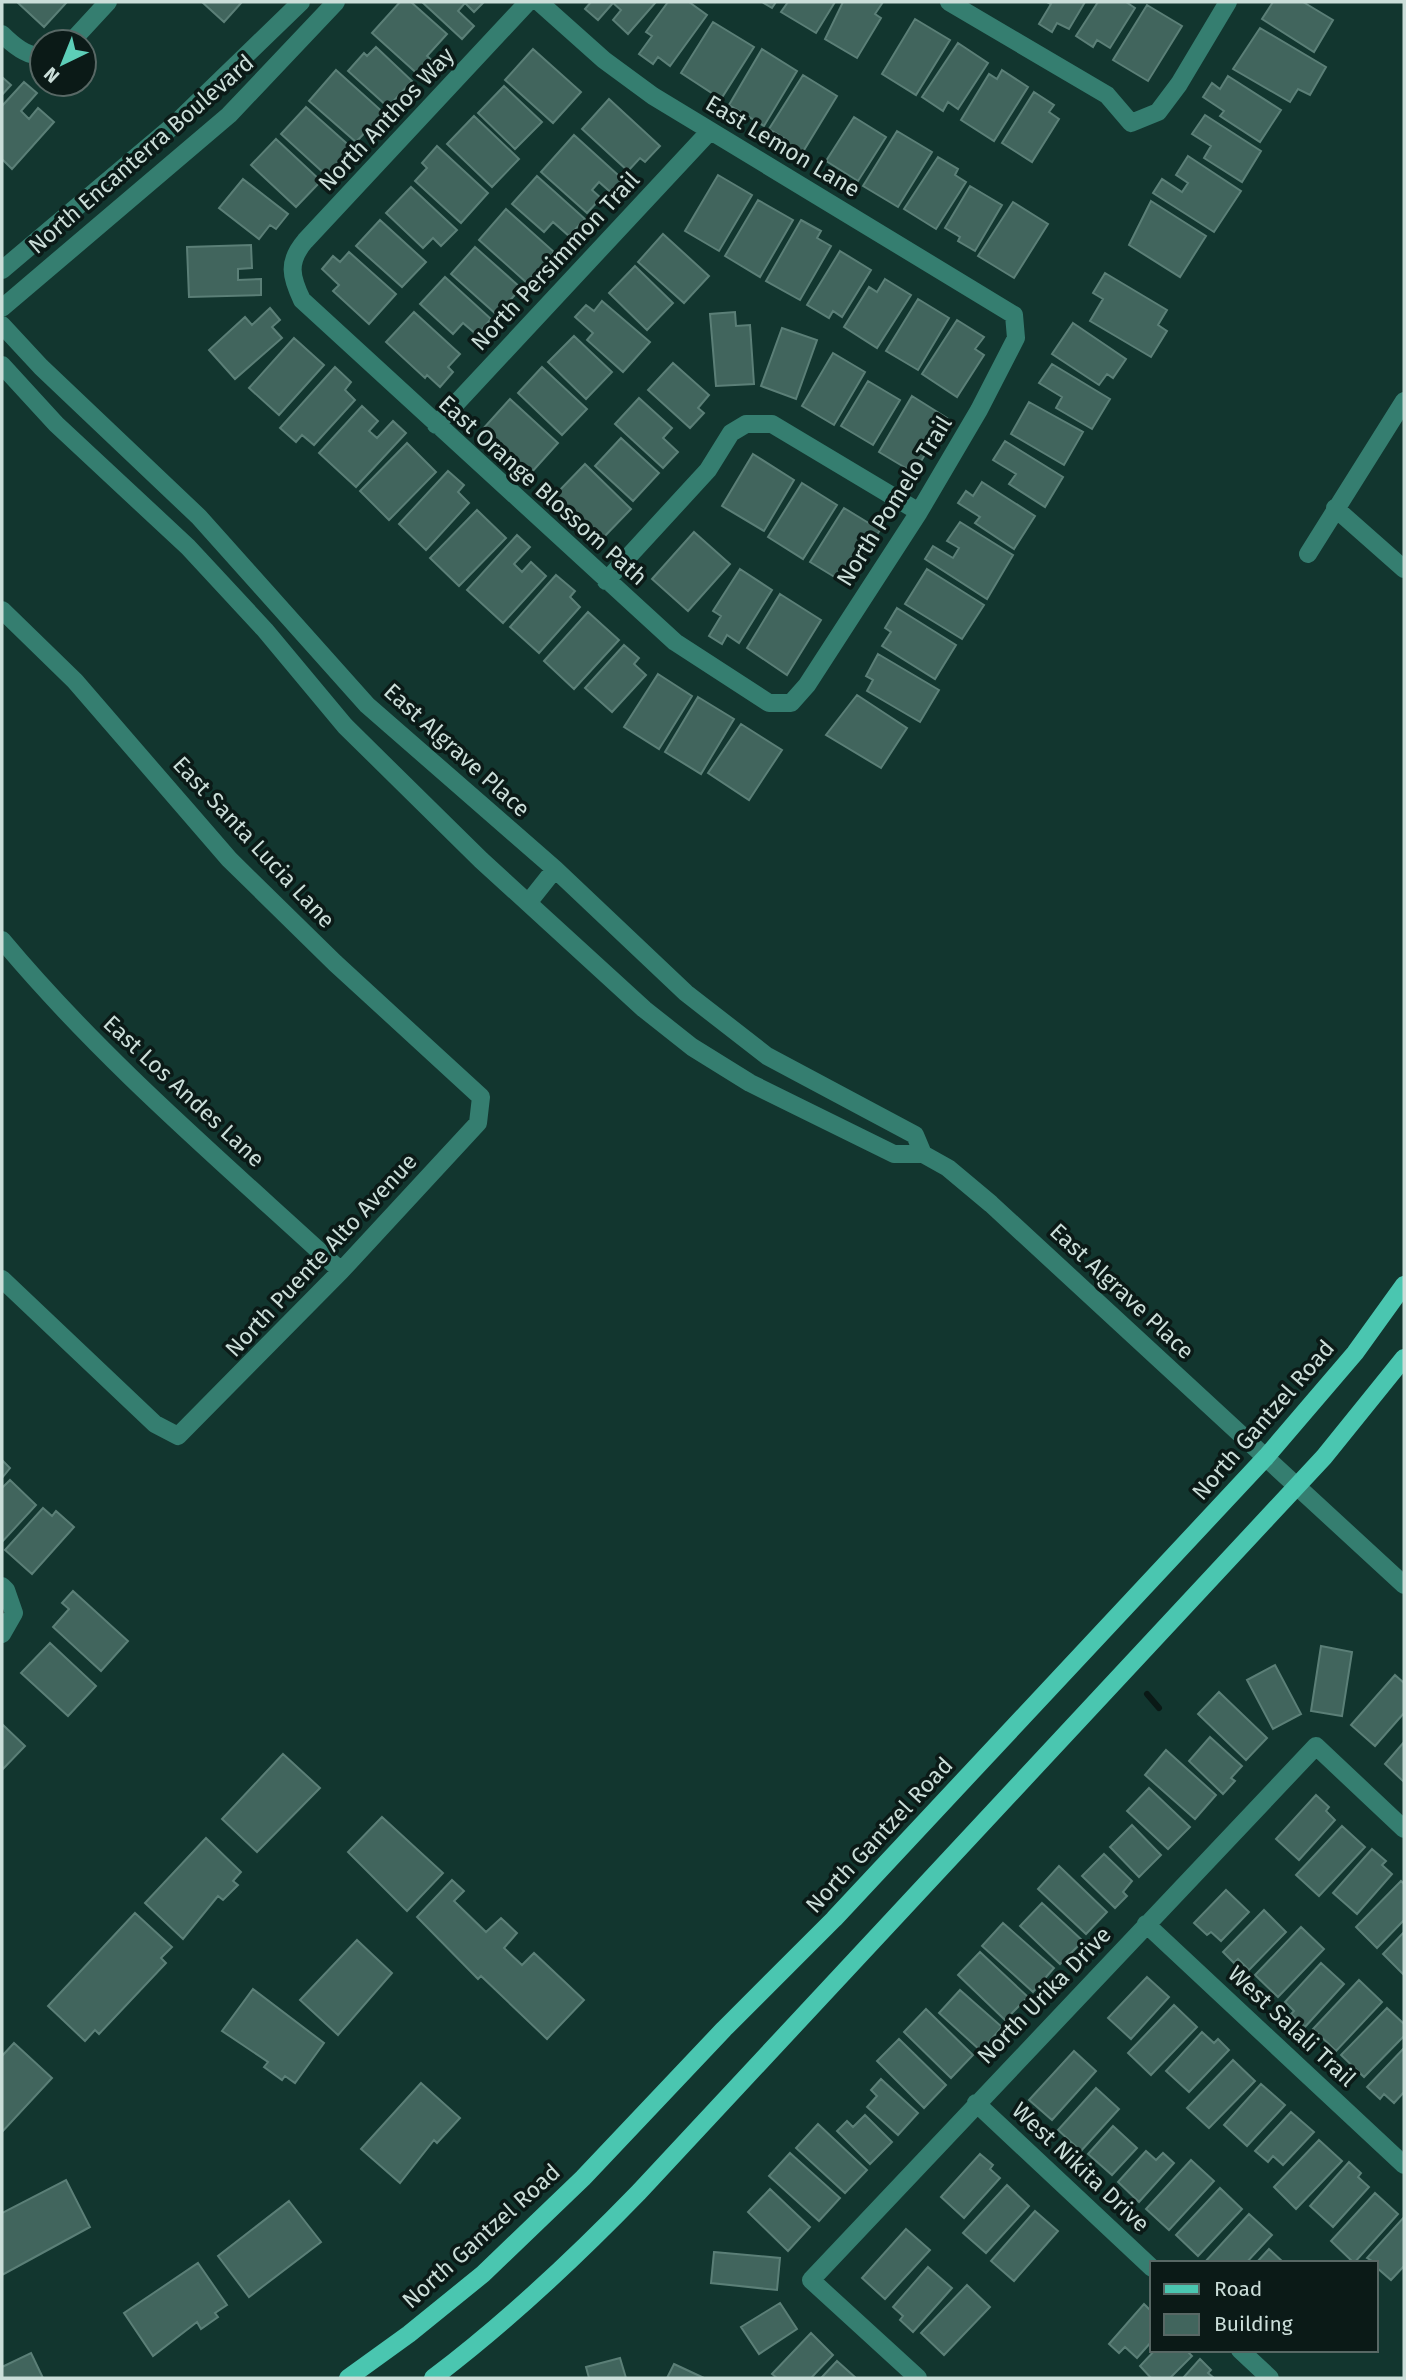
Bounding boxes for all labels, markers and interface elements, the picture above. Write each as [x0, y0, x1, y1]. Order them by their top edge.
north arrow [28, 28, 98, 98]
street label: North Anthos Way [312, 41, 460, 197]
street label: North Encanterra Boulevard [23, 49, 259, 259]
street label: East Lemon Lane [701, 89, 865, 203]
street label: North Persimmon Trail [465, 166, 645, 356]
street label: East Orange Blossom Path [433, 389, 653, 591]
street label: North Pomelo Trail [830, 411, 958, 591]
street label: East Algrave Place [378, 677, 536, 823]
street label: East Santa Lucia Lane [167, 750, 341, 934]
street label: East Los Andes Lane [98, 1009, 270, 1173]
street label: North Puente Alto Avenue [219, 1147, 423, 1363]
street label: East Algrave Place [1044, 1217, 1200, 1365]
street label: North Gantzel Road [1186, 1334, 1340, 1506]
street label: North Gantzel Road [800, 1751, 958, 1919]
street label: North Urika Drive [971, 1920, 1117, 2070]
street label: West Salali Trail [1222, 1960, 1362, 2093]
street label: West Nikita Drive [1007, 2096, 1155, 2238]
street label: North Gantzel Road [396, 2158, 566, 2314]
legend [1150, 2261, 1378, 2352]
text: Road [1214, 2276, 1262, 2302]
text: Building [1214, 2311, 1293, 2337]

